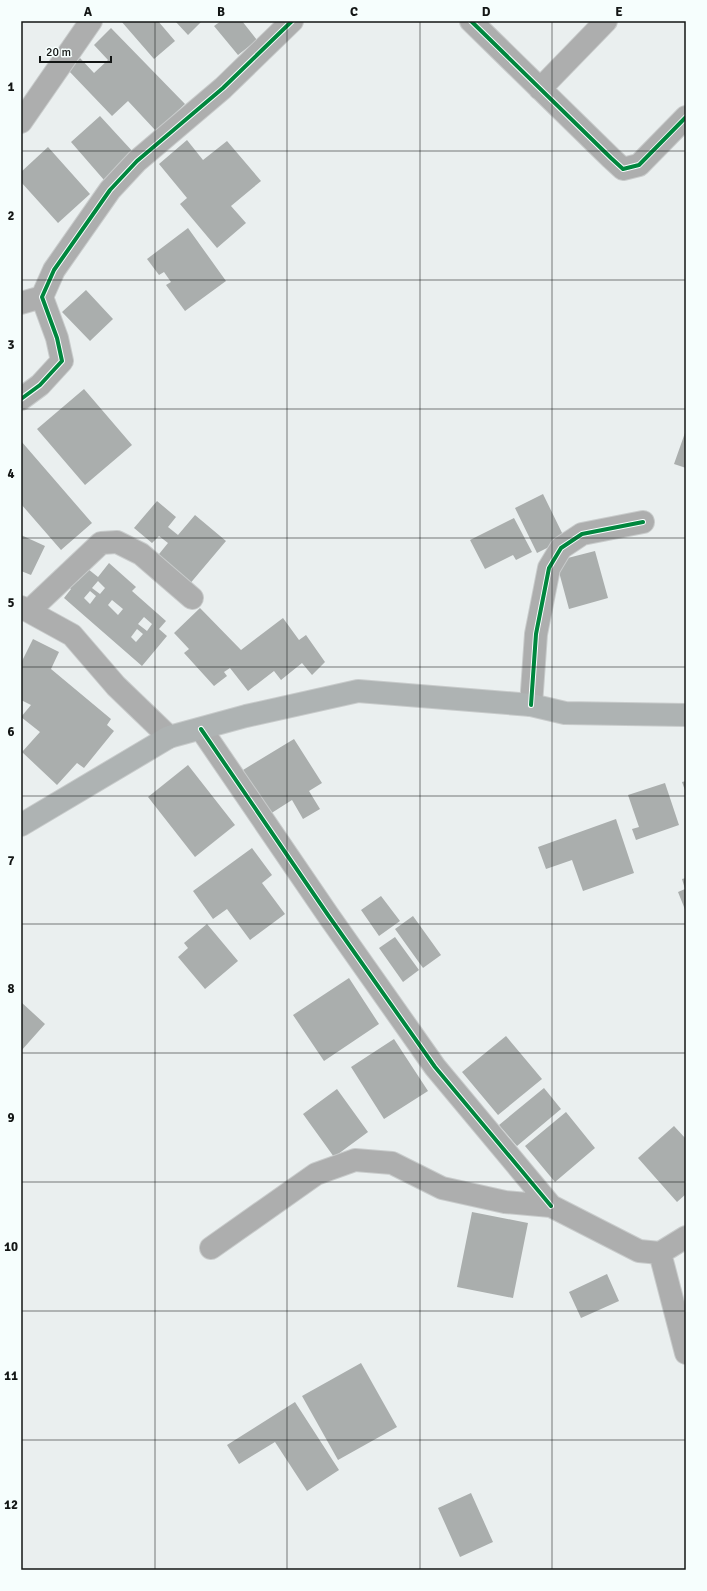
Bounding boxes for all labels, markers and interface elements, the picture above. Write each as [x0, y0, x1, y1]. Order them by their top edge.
text: A [84, 4, 93, 20]
text: B [217, 4, 225, 20]
text: C [350, 4, 358, 20]
text: D [482, 4, 491, 20]
text: E [615, 4, 623, 20]
scale bar [40, 38, 111, 64]
text: 20 m [46, 45, 71, 60]
text: 1 [7, 79, 15, 95]
text: 2 [7, 208, 15, 224]
text: 3 [7, 337, 15, 353]
text: 4 [7, 466, 15, 482]
text: 5 [7, 595, 15, 611]
text: 6 [7, 724, 15, 740]
text: 7 [7, 853, 15, 869]
text: 8 [7, 981, 15, 997]
text: 9 [7, 1110, 15, 1126]
text: 10 [4, 1239, 18, 1255]
text: 11 [4, 1368, 18, 1384]
text: 12 [4, 1497, 18, 1513]

